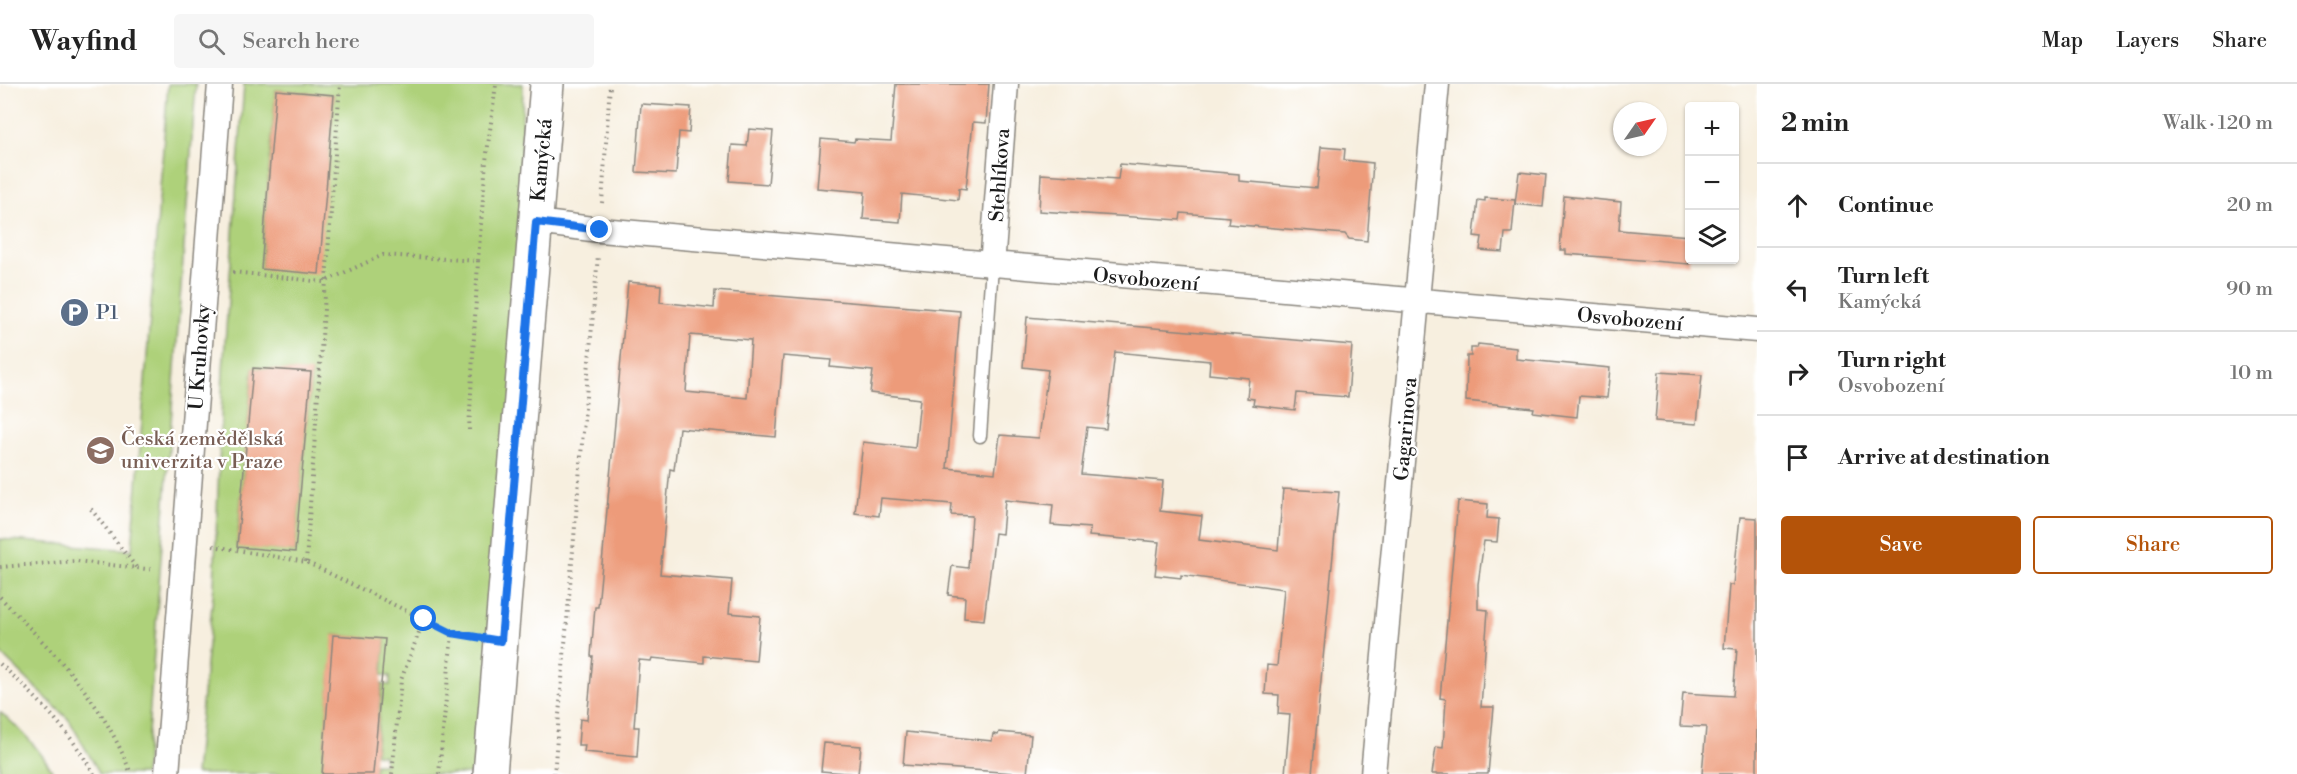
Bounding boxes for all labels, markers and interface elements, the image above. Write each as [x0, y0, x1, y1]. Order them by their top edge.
search box [174, 14, 594, 68]
text: Wayfind [30, 24, 138, 59]
icon: search [195, 25, 228, 58]
text: Search here [243, 28, 360, 55]
text: Map [2042, 28, 2083, 54]
text: Layers [2116, 28, 2179, 54]
text: Share [2212, 28, 2267, 54]
north arrow [1613, 102, 1667, 156]
map controls [1685, 102, 1739, 264]
button: + [1685, 102, 1739, 156]
text: 2 min [1781, 107, 1849, 139]
text: Walk · 120 m [2163, 111, 2273, 136]
street label: Kamýcká [526, 117, 559, 203]
street label: Stehlíkova [985, 126, 1016, 223]
button: − [1685, 156, 1739, 210]
icon: ahead [1781, 189, 1814, 222]
text: Continue [1838, 192, 1934, 219]
text: 20 m [2227, 193, 2273, 218]
button: layers [1685, 210, 1739, 264]
route end [586, 216, 612, 242]
street label: Osvobození [1092, 263, 1201, 298]
text: Turn left [1838, 263, 1929, 290]
icon: left [1781, 273, 1814, 306]
text: 90 m [2226, 277, 2273, 302]
text: Kamýcká [1838, 290, 1921, 315]
parking icon: P1 [59, 296, 91, 328]
place label: P1 [96, 301, 119, 326]
street label: U Kruhovky [184, 303, 217, 411]
street label: Osvobození [1576, 303, 1685, 338]
text: Turn right [1838, 347, 1946, 374]
icon: right [1781, 357, 1814, 390]
text: 10 m [2230, 361, 2273, 386]
text: Osvobození [1838, 374, 1944, 399]
street label: Gagarinova [1390, 375, 1424, 482]
place label: Česká zemědělská univerzita v Praze [121, 426, 284, 475]
school or university icon: Česká zemědělská univerzita v Praze [84, 434, 116, 466]
icon: arrive [1781, 441, 1814, 474]
text: Arrive at destination [1838, 444, 2050, 471]
button: Save [1781, 516, 2021, 574]
button: Share [2033, 516, 2273, 574]
route start [410, 605, 436, 631]

